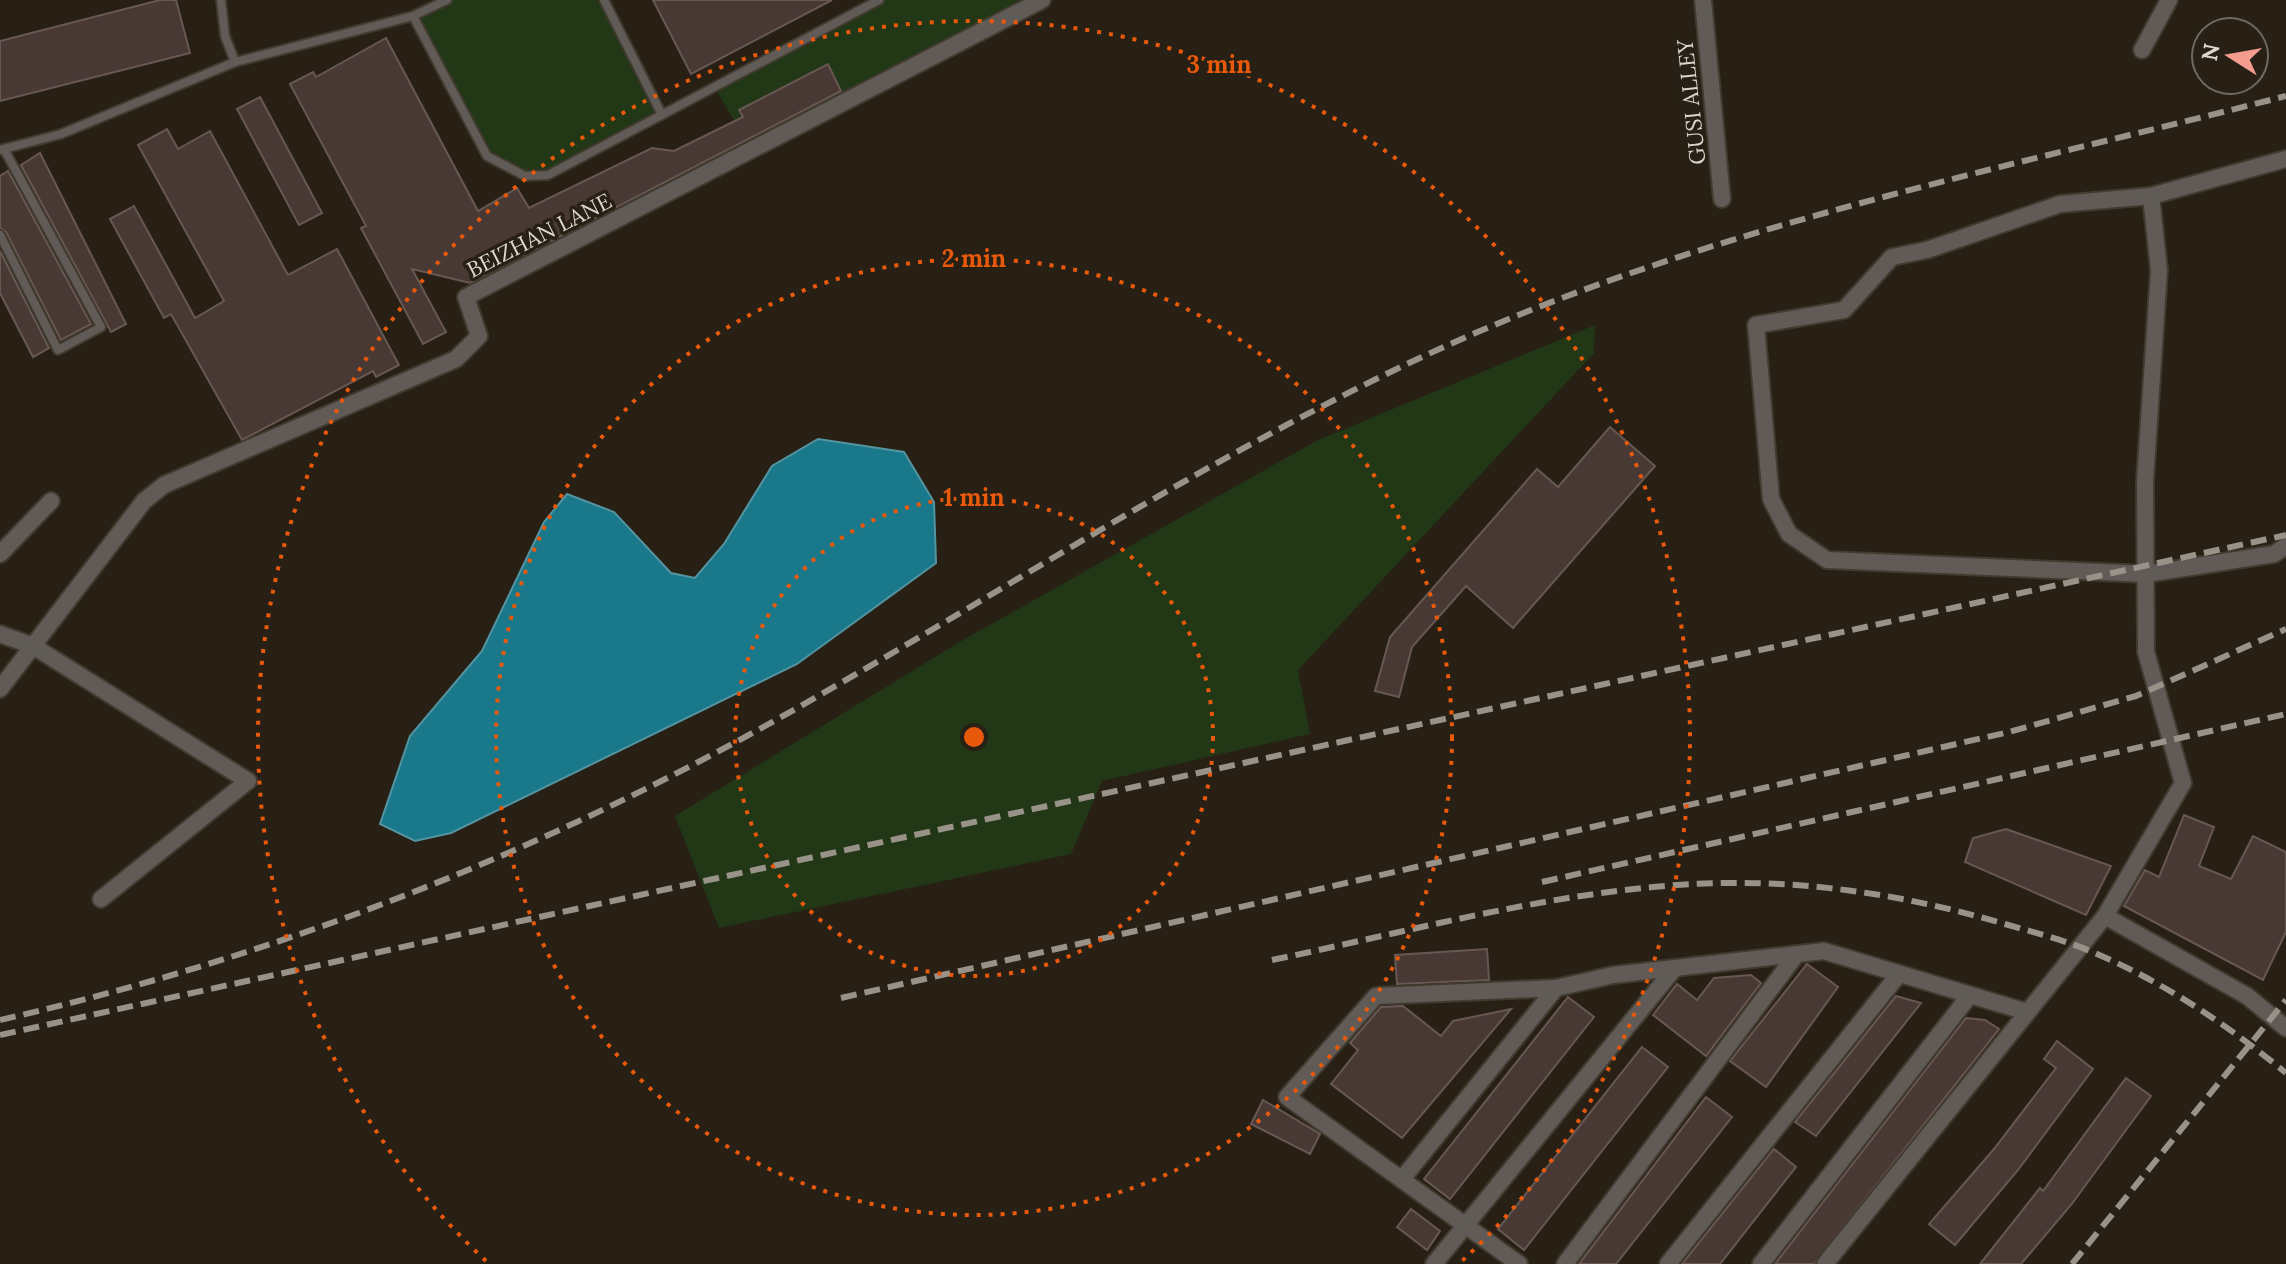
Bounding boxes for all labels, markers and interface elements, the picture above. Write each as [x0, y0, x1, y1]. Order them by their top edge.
north arrow [2190, 16, 2270, 96]
street label: GUSI ALLEY [1670, 37, 1711, 166]
text: N [2195, 41, 2226, 63]
text: 3 min [1187, 49, 1252, 80]
street label: BEIZHAN LANE [462, 186, 616, 284]
text: 2 min [942, 243, 1006, 274]
text: 1 min [943, 482, 1005, 513]
centre of rings [960, 723, 988, 751]

